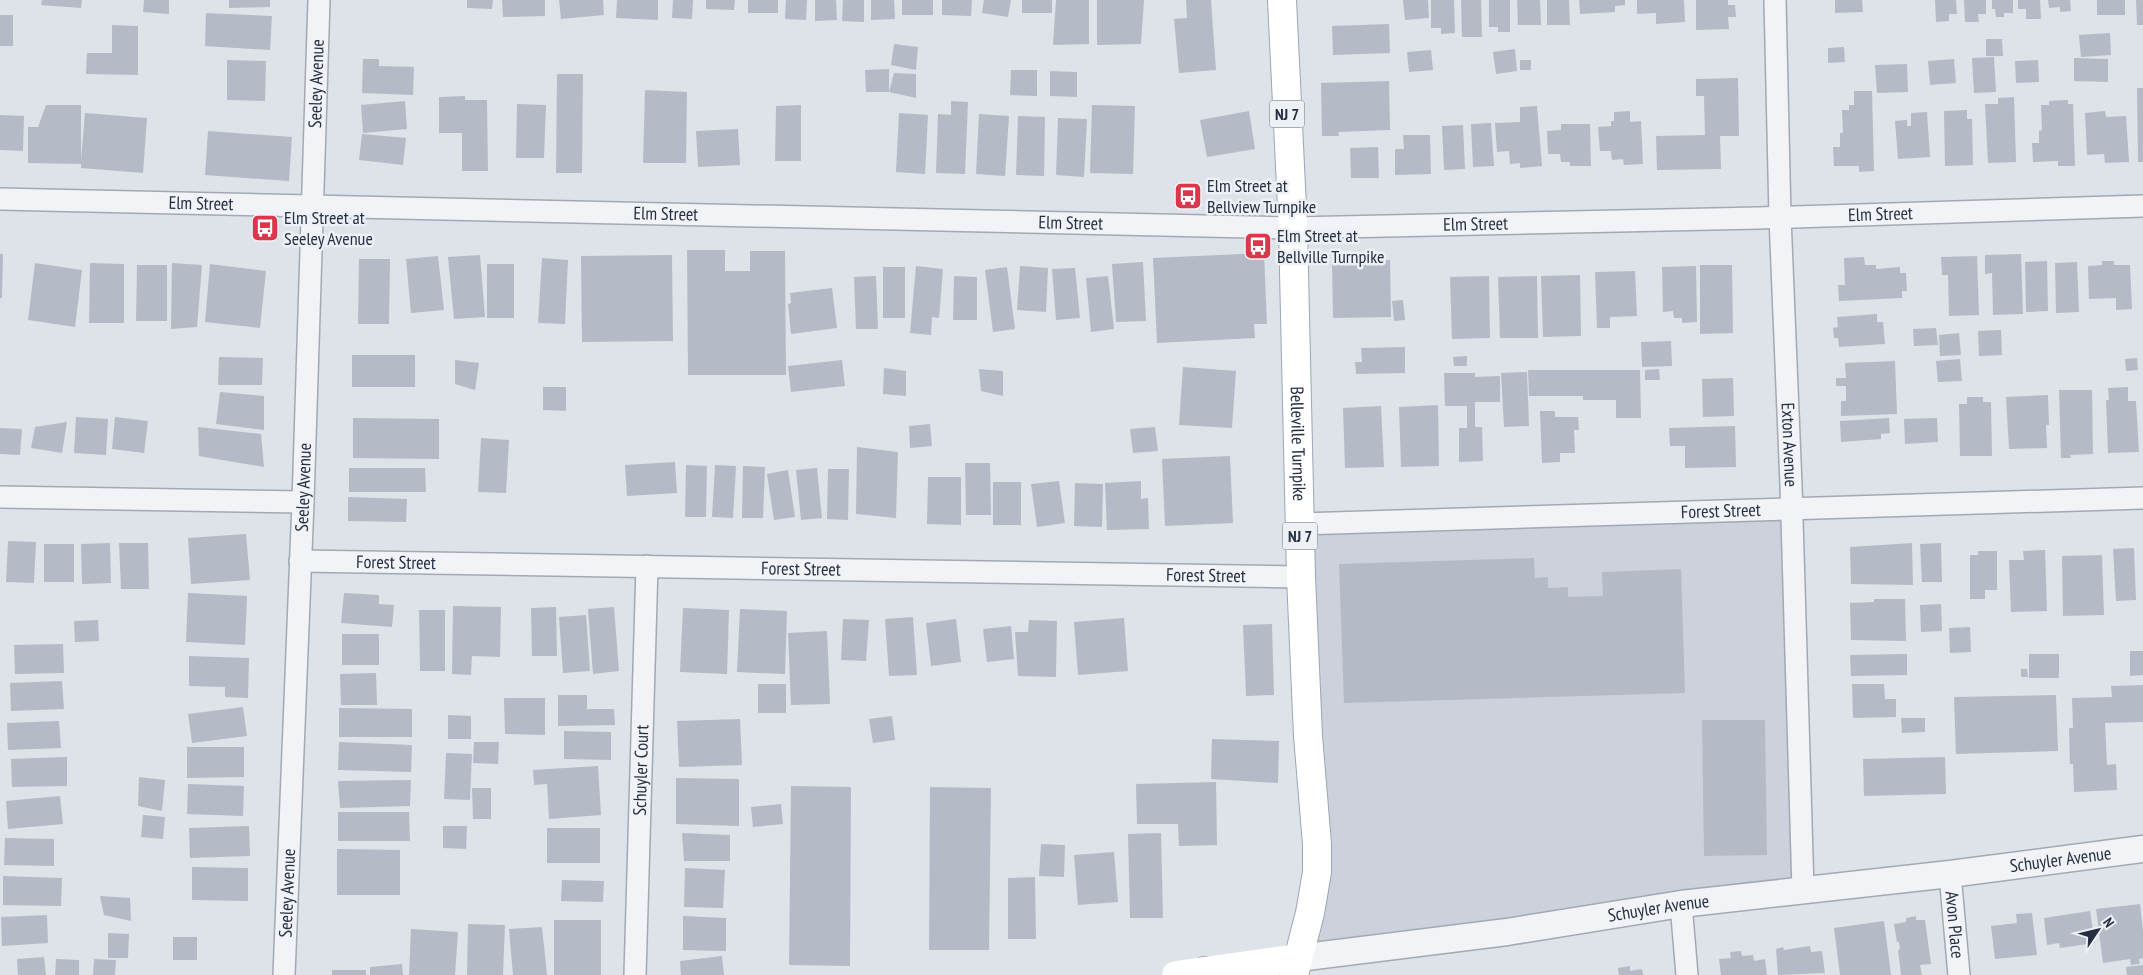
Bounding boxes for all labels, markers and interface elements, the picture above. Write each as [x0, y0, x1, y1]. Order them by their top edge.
street label: Seeley Avenue [303, 39, 329, 128]
road number: NJ 7 [1270, 100, 1304, 128]
place label: Elm Street at Bellview Turnpike [1207, 174, 1316, 218]
bus stop icon: Elm Street at Bellview Turnpike [1173, 181, 1203, 211]
street label: Elm Street [168, 191, 234, 215]
street label: Elm Street [633, 201, 699, 226]
street label: Elm Street [1848, 201, 1913, 226]
place label: Elm Street at Seeley Avenue [284, 206, 373, 250]
street label: Elm Street [1038, 210, 1103, 235]
street label: Elm Street [1443, 211, 1508, 236]
bus stop icon: Elm Street at Seeley Avenue [250, 213, 280, 243]
place label: Elm Street at Bellville Turnpike [1277, 224, 1385, 268]
bus stop icon: Elm Street at Bellville Turnpike [1243, 231, 1273, 261]
street label: Belleville Turnpike [1286, 386, 1311, 501]
street label: Exton Avenue [1777, 402, 1803, 487]
street label: Seeley Avenue [290, 443, 316, 532]
street label: Forest Street [1681, 498, 1761, 523]
road number: NJ 7 [1282, 522, 1318, 550]
street label: Forest Street [356, 550, 436, 574]
street label: Forest Street [761, 556, 841, 581]
street label: Forest Street [1166, 563, 1246, 587]
street label: Schuyler Court [628, 724, 653, 816]
street label: Schuyler Avenue [2008, 841, 2113, 877]
street label: Seeley Avenue [274, 848, 300, 938]
street label: Schuyler Avenue [1606, 889, 1710, 927]
street label: Avon Place [1941, 890, 1969, 959]
north arrow [2073, 905, 2123, 955]
text: N [2099, 914, 2118, 931]

